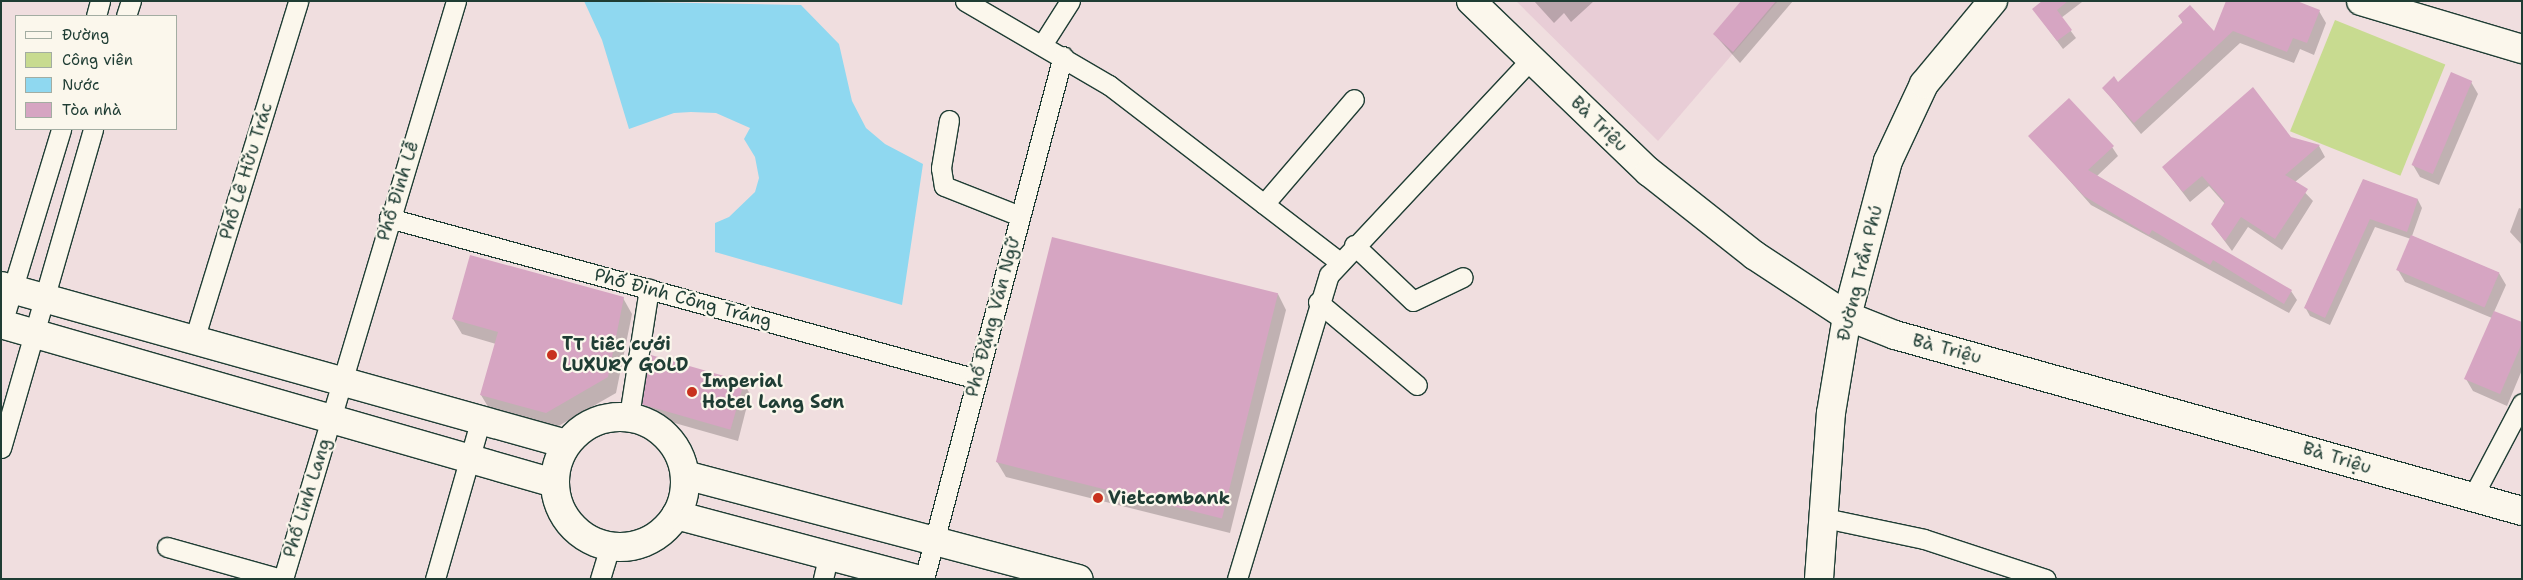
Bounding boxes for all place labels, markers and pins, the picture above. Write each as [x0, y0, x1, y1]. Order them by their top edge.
place label: TT tiêc cưới LUXURY GOLD [562, 334, 688, 376]
marker: TT tiêc cưới LUXURY GOLD [546, 349, 558, 361]
place label: Imperial Hotel Lạng Sơn [702, 371, 844, 414]
marker: Imperial Hotel Lạng Sơn [686, 386, 698, 398]
place label: Vietcombank [1108, 487, 1230, 509]
marker: Vietcombank [1092, 492, 1104, 504]

